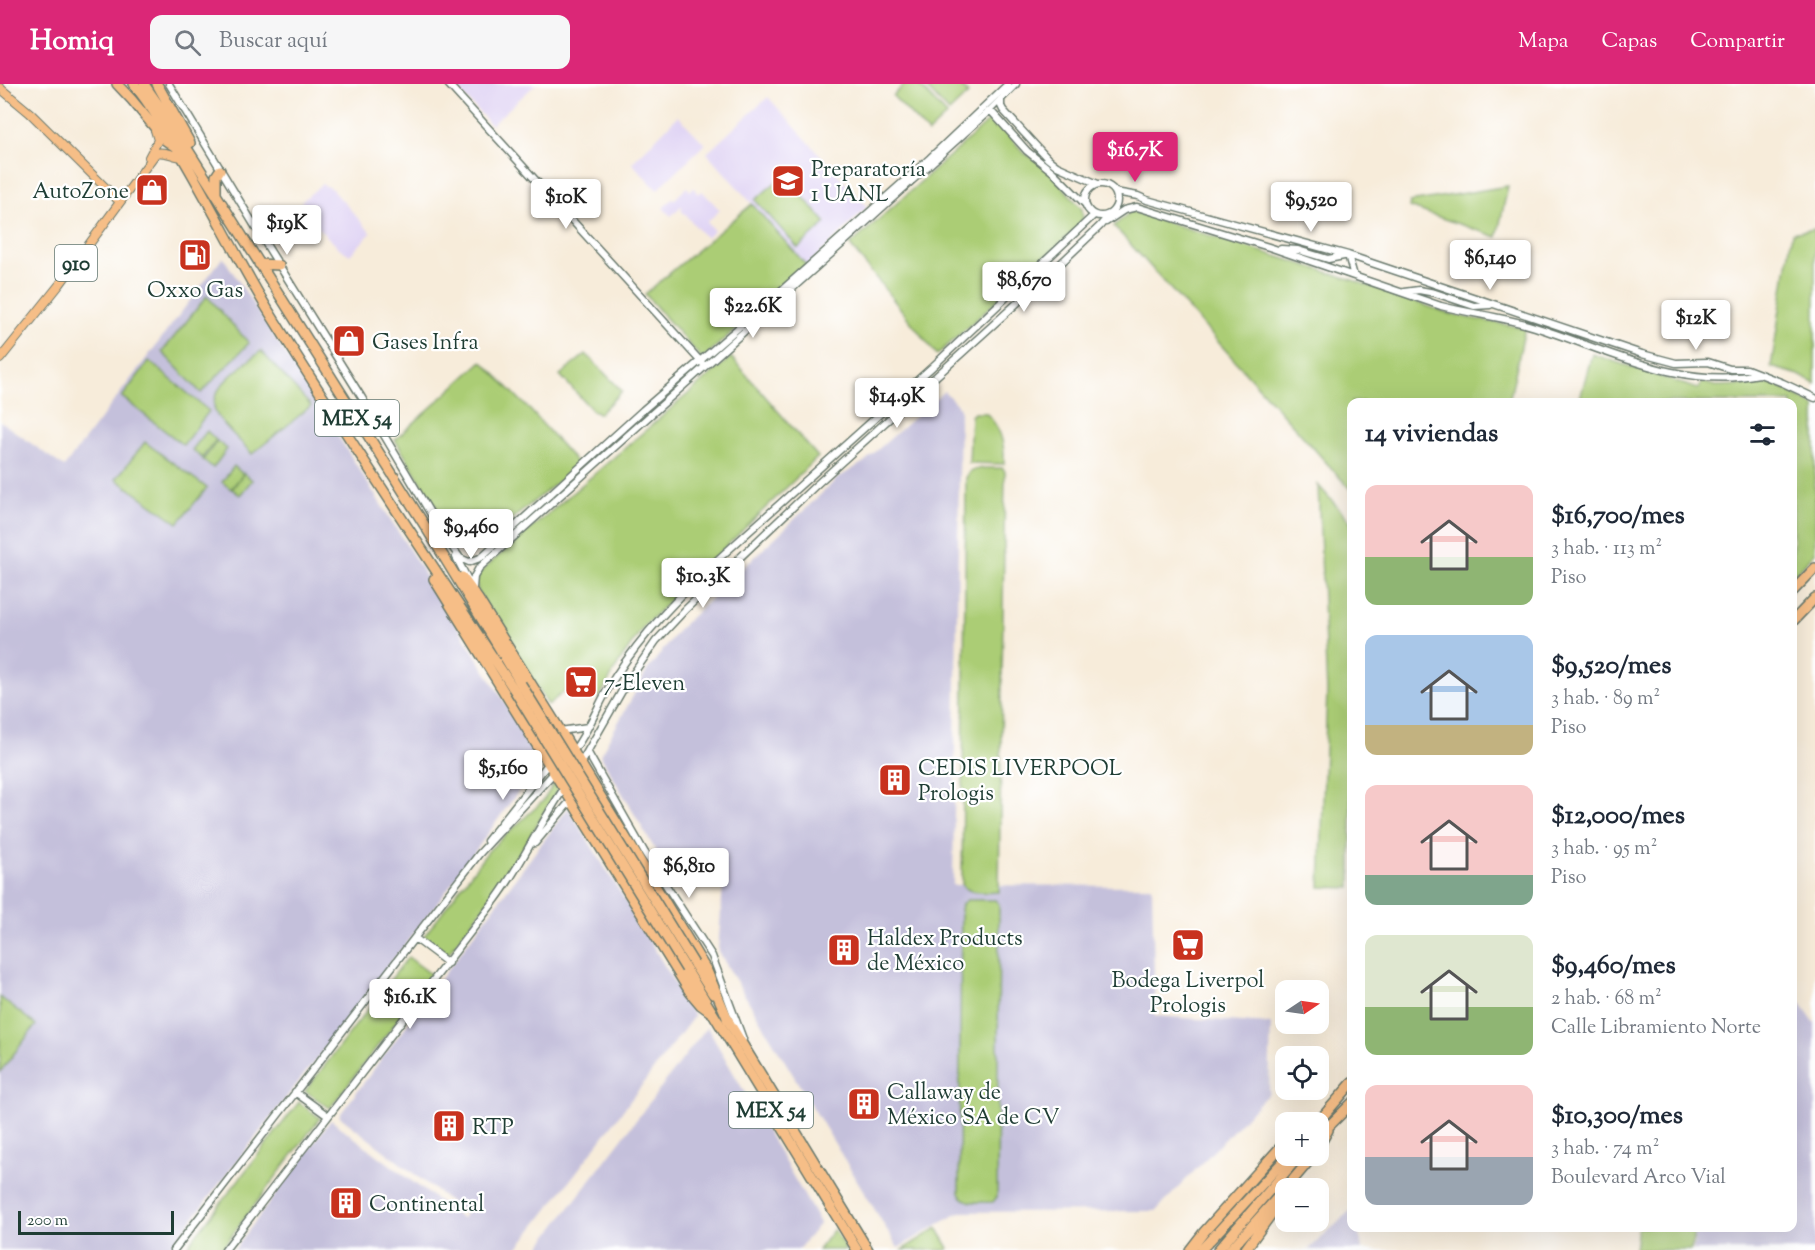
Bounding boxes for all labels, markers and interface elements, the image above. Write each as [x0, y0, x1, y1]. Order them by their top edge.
search box [150, 15, 570, 69]
text: Homiq [30, 22, 114, 62]
icon: search [171, 26, 204, 59]
text: Buscar aquí [219, 26, 328, 58]
text: Mapa [1518, 27, 1568, 57]
text: Capas [1601, 27, 1657, 57]
text: Compartir [1690, 27, 1785, 57]
pin: $16.7K [1086, 132, 1184, 183]
text: $16.7K [1107, 137, 1163, 166]
place label: Preparatoría 1 UANL [811, 155, 926, 212]
school or university icon: Preparatoría 1 UANL [770, 163, 806, 199]
shop icon: AutoZone [134, 172, 170, 208]
place label: AutoZone [32, 177, 129, 209]
pin: $10K [530, 179, 602, 230]
pin: $9,520 [1262, 182, 1360, 233]
text: $10K [545, 184, 587, 213]
text: $9,520 [1285, 187, 1337, 216]
pin: $19K [251, 205, 323, 256]
text: $19K [266, 210, 308, 239]
fuel station icon: Oxxo Gas [177, 237, 213, 273]
pin: $6,140 [1441, 240, 1539, 291]
road number: 910 [55, 245, 97, 281]
text: $6,140 [1464, 245, 1516, 274]
pin: $8,670 [975, 262, 1073, 313]
text: $8,670 [996, 267, 1052, 296]
place label: Oxxo Gas [147, 276, 243, 308]
pin: $22.6K [704, 288, 802, 339]
text: $22.6K [724, 293, 782, 322]
pin: $12K [1660, 300, 1732, 351]
text: $12K [1675, 305, 1717, 334]
shop icon: Gases Infra [331, 323, 367, 359]
place label: Gases Infra [372, 328, 479, 360]
pin: $14.9K [848, 378, 946, 429]
text: $14.9K [869, 383, 925, 412]
road number: MEX 54 [315, 400, 399, 436]
text: 14 viviendas [1365, 416, 1498, 453]
icon: filters [1746, 418, 1779, 451]
text: $16,700/mes [1551, 498, 1685, 535]
pin: $9,460 [422, 509, 520, 560]
icon: home [1413, 509, 1485, 581]
text: $9,460 [443, 514, 499, 543]
text: 3 hab. · 113 m² [1551, 535, 1662, 564]
pin: $10.3K [654, 558, 752, 609]
text: $10.3K [676, 563, 730, 592]
text: Piso [1551, 564, 1586, 593]
text: $9,520/mes [1551, 648, 1671, 685]
icon: home [1413, 659, 1485, 731]
supermarket icon: 7-Eleven [563, 664, 599, 700]
place label: 7-Eleven [604, 669, 685, 701]
text: 3 hab. · 89 m² [1551, 685, 1660, 714]
text: Piso [1551, 714, 1586, 743]
pin: $5,160 [454, 750, 552, 801]
place label: CEDIS LIVERPOOL Prologis [918, 754, 1122, 811]
text: $5,160 [478, 755, 528, 784]
building icon: CEDIS LIVERPOOL Prologis [877, 762, 913, 798]
text: $12,000/mes [1551, 798, 1685, 835]
icon: home [1413, 809, 1485, 881]
text: 3 hab. · 95 m² [1551, 835, 1657, 864]
pin: $6,810 [640, 848, 738, 899]
text: $6,810 [663, 853, 715, 882]
text: Piso [1551, 864, 1586, 893]
place label: Haldex Products de México [867, 924, 1023, 981]
supermarket icon: Bodega Liverpol Prologis [1170, 927, 1206, 963]
building icon: Haldex Products de México [826, 932, 862, 968]
text: $9,460/mes [1551, 948, 1676, 985]
icon: home [1413, 959, 1485, 1031]
place label: Bodega Liverpol Prologis [1112, 966, 1264, 1023]
pin: $16.1K [361, 979, 459, 1030]
north arrow [1275, 980, 1329, 1034]
map controls [1275, 980, 1329, 1232]
text: $16.1K [383, 984, 437, 1013]
text: 2 hab. · 68 m² [1551, 985, 1662, 1014]
text: Calle Libramiento Norte [1551, 1014, 1761, 1043]
button: locate [1275, 1046, 1329, 1100]
place label: Callaway de México SA de CV [887, 1078, 1060, 1135]
building icon: Callaway de México SA de CV [846, 1086, 882, 1122]
road number: MEX 54 [729, 1092, 813, 1128]
text: $10,300/mes [1551, 1098, 1683, 1135]
building icon: RTP [431, 1108, 467, 1144]
icon: home [1413, 1109, 1485, 1181]
button: + [1275, 1112, 1329, 1166]
place label: RTP [472, 1113, 514, 1145]
text: 3 hab. · 74 m² [1551, 1135, 1659, 1164]
text: Boulevard Arco Vial [1551, 1164, 1726, 1193]
button: − [1275, 1178, 1329, 1232]
building icon: Continental [328, 1185, 364, 1221]
place label: Continental [369, 1190, 484, 1222]
scale bar [18, 1208, 174, 1236]
text: 200 m [27, 1210, 68, 1233]

